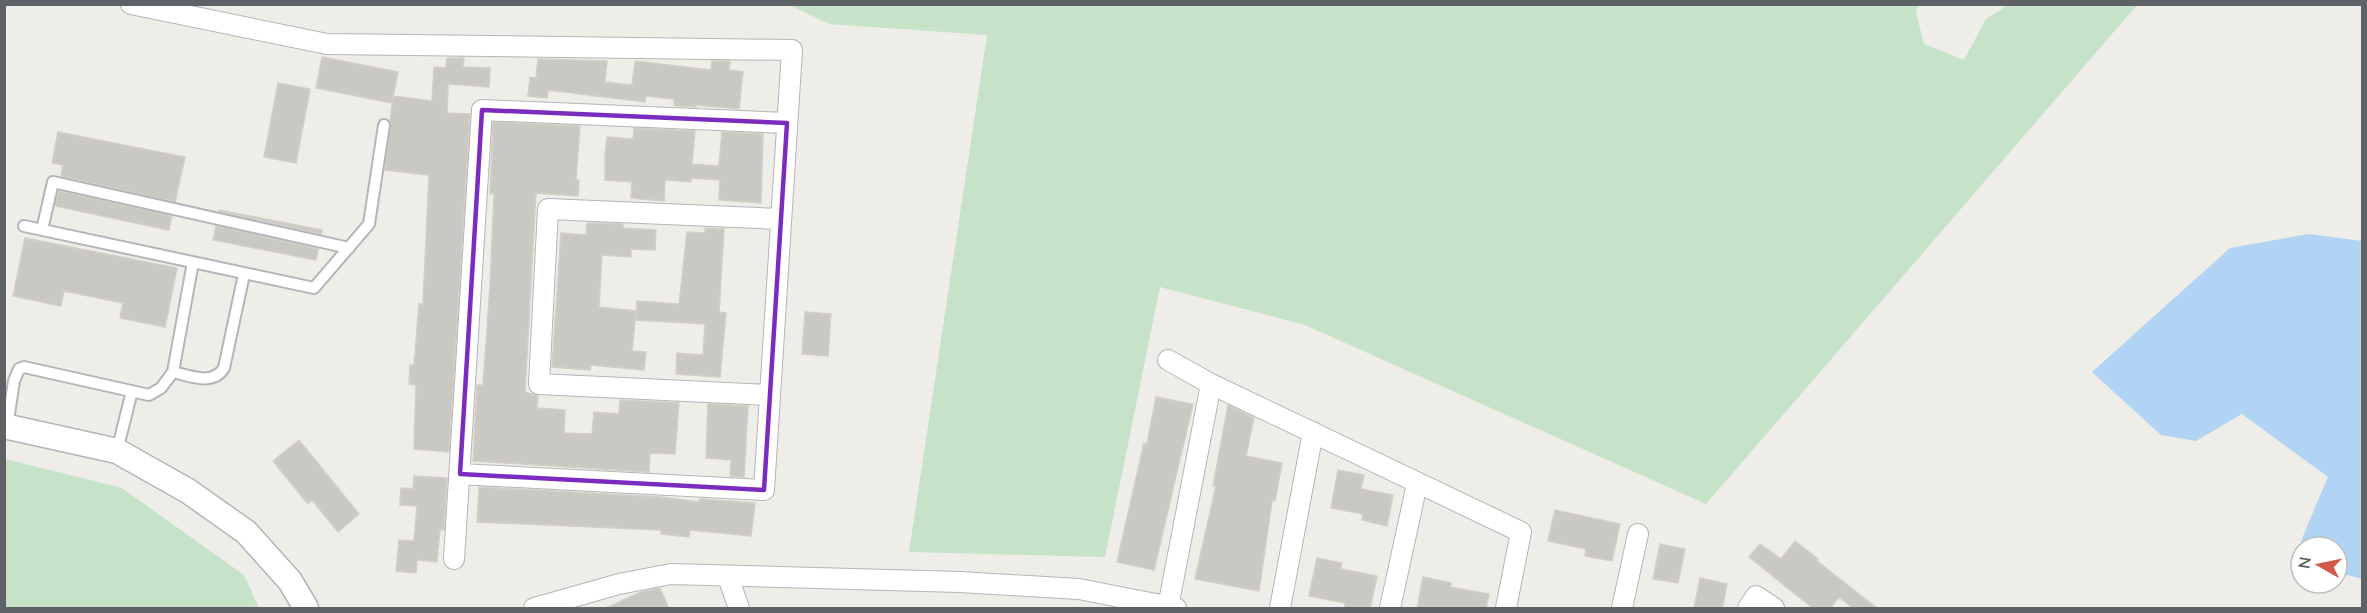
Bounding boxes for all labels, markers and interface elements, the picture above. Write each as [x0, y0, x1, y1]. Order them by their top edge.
north arrow [2289, 535, 2349, 595]
text: N [2293, 555, 2317, 570]

